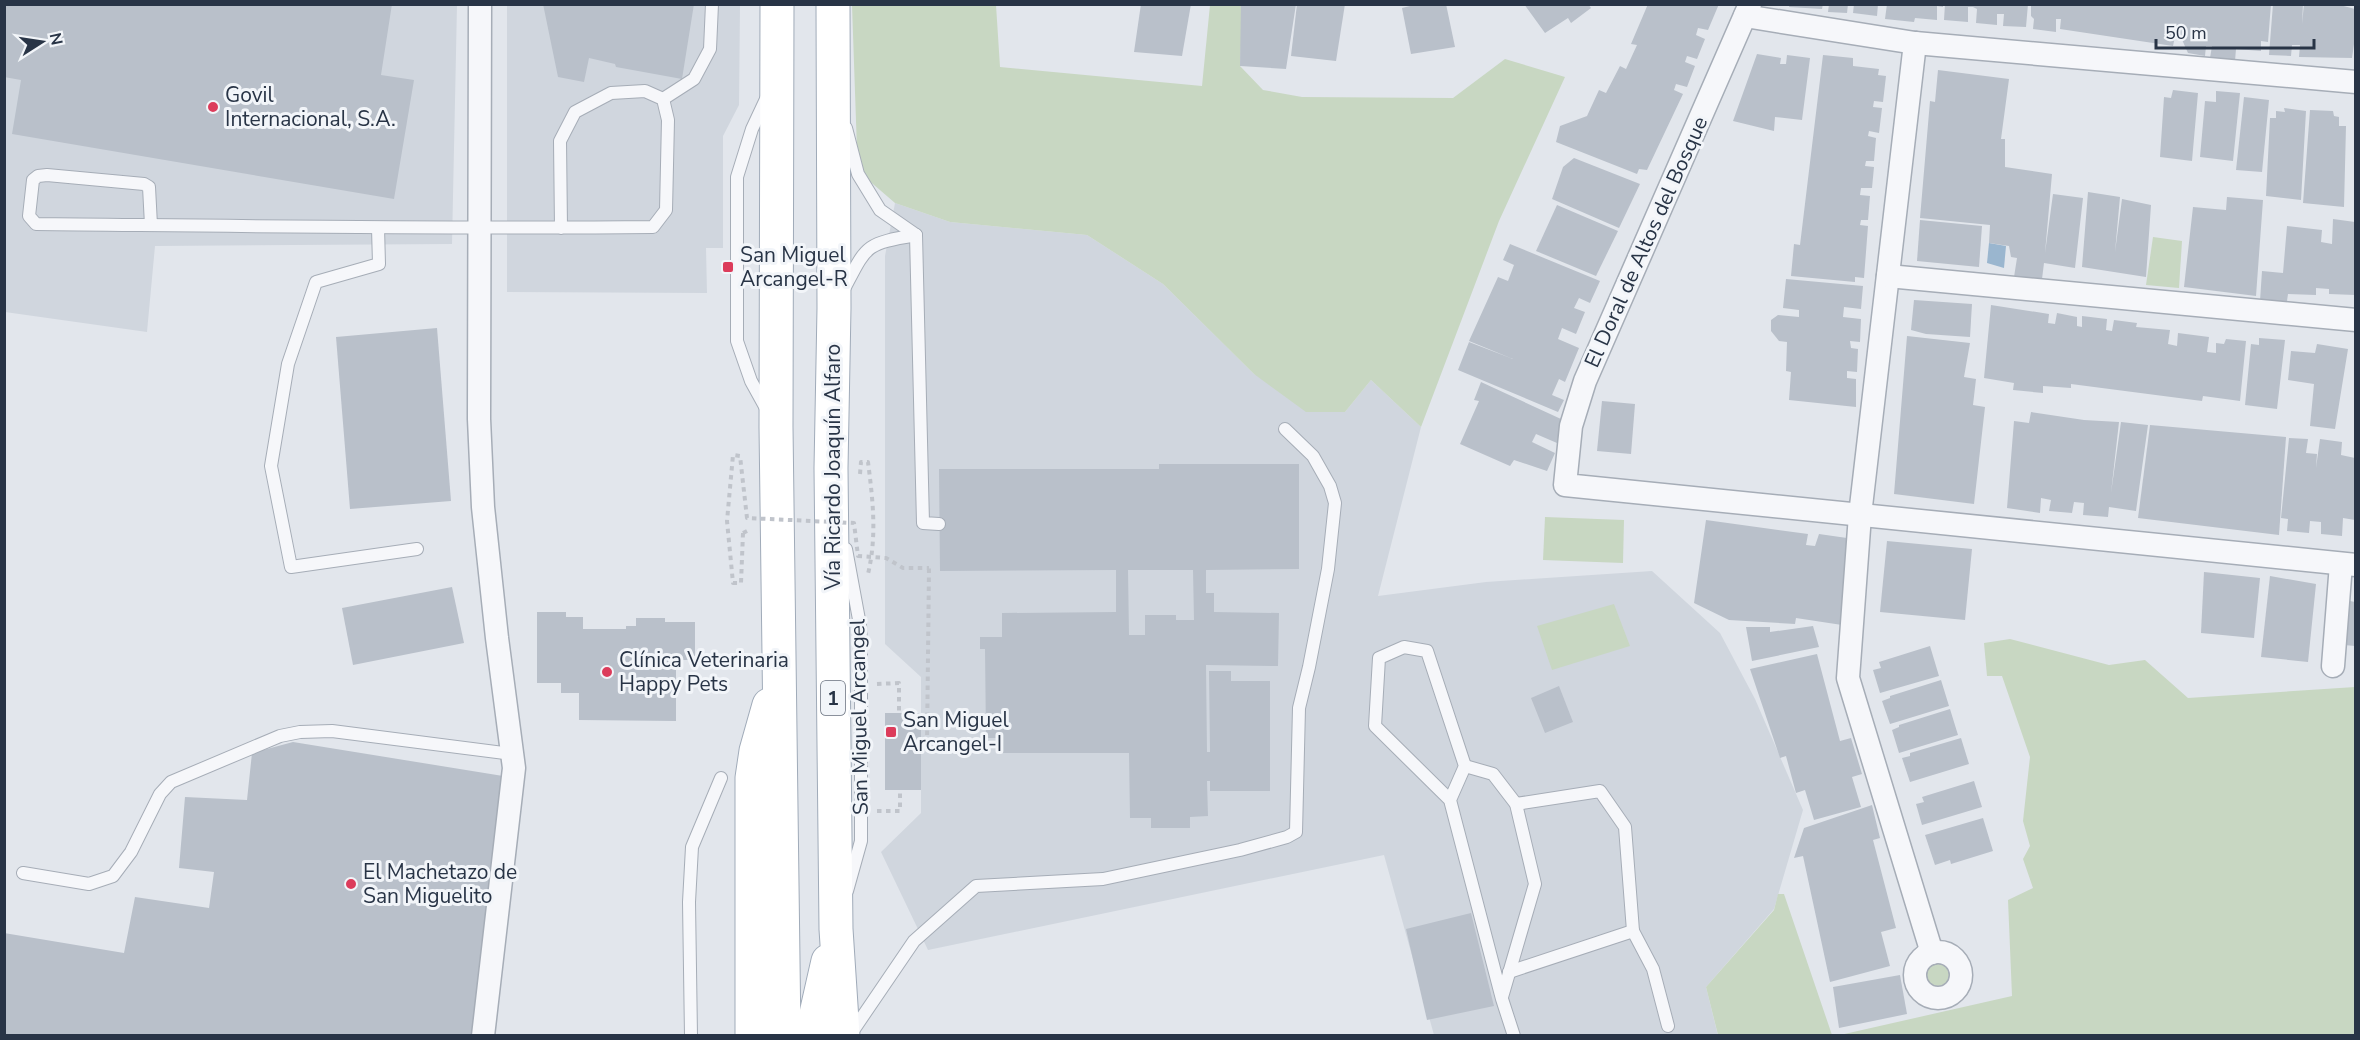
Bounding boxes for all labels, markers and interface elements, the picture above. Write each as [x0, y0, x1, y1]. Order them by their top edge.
north arrow [12, 12, 72, 72]
scale bar [2156, 12, 2314, 50]
text: 50 m [2165, 21, 2207, 45]
text: N [44, 31, 68, 47]
place label: Govil Internacional, S.A. [225, 81, 396, 133]
marker: Govil Internacional, S.A. [206, 100, 220, 114]
street label: El Doral de Altos del Bosque [1578, 112, 1714, 372]
place label: San Miguel Arcangel-R [740, 241, 848, 293]
marker: San Miguel Arcangel-R [721, 260, 735, 274]
street label: Vía Ricardo Joaquín Alfaro [819, 344, 847, 591]
street label: San Miguel Arcangel [843, 618, 875, 815]
place label: Clínica Veterinaria Happy Pets [619, 646, 789, 698]
marker: Clínica Veterinaria Happy Pets [600, 665, 614, 679]
road number: 1 [821, 681, 845, 715]
place label: San Miguel Arcangel-I [903, 706, 1009, 758]
marker: San Miguel Arcangel-I [884, 725, 898, 739]
place label: El Machetazo de San Miguelito [363, 858, 517, 910]
marker: El Machetazo de San Miguelito [344, 877, 358, 891]

